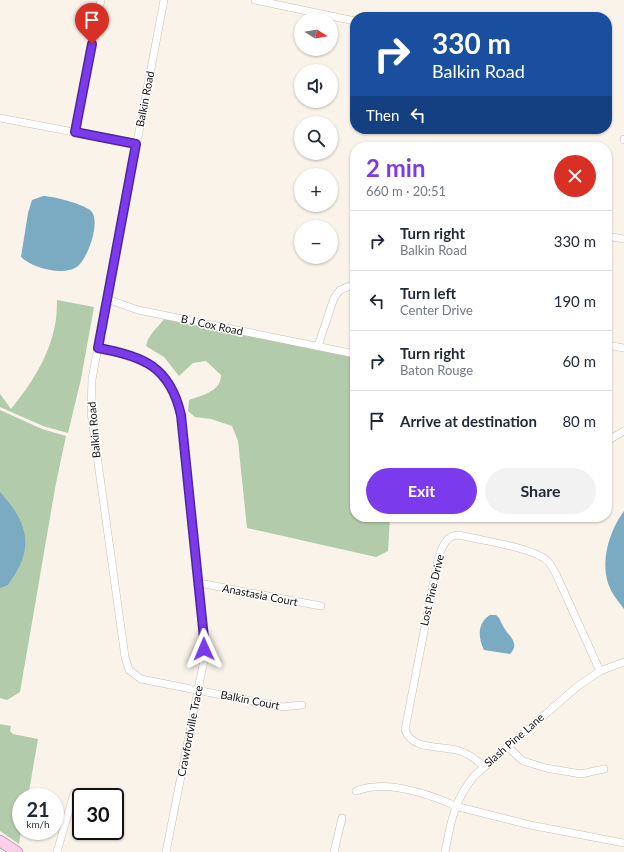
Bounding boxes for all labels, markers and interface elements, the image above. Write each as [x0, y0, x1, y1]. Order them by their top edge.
pin [75, 3, 109, 44]
icon: arrive [81, 9, 103, 31]
north arrow [294, 12, 338, 56]
map controls [294, 12, 338, 264]
text: 330 m [432, 26, 511, 60]
icon: right [366, 28, 418, 80]
text: Balkin Road [432, 60, 525, 82]
button: sound [294, 64, 338, 108]
street label: Balkin Road [133, 70, 156, 128]
icon: left [407, 104, 429, 126]
text: Then [366, 106, 399, 124]
button: search [294, 116, 338, 160]
text: 2 min [366, 153, 426, 182]
button: close [554, 155, 596, 197]
button: + [294, 168, 338, 212]
text: 660 m · 20:51 [366, 183, 446, 199]
button: − [294, 220, 338, 264]
text: Turn right [400, 224, 465, 242]
icon: right [366, 230, 388, 252]
text: 330 m [554, 232, 596, 250]
text: Balkin Road [400, 242, 467, 258]
text: Turn left [400, 284, 456, 302]
icon: left [366, 290, 388, 312]
text: 190 m [554, 292, 596, 310]
text: Center Drive [400, 302, 473, 318]
street label: B J Cox Road [180, 312, 244, 337]
text: Turn right [400, 344, 465, 362]
icon: right [366, 350, 388, 372]
text: 60 m [562, 352, 596, 370]
text: Baton Rouge [400, 362, 473, 378]
street label: Balkin Road [85, 401, 102, 459]
icon: arrive [366, 410, 388, 432]
text: Arrive at destination [400, 412, 537, 430]
text: 80 m [562, 412, 596, 430]
button: Exit [366, 468, 477, 514]
button: Share [485, 468, 596, 514]
street label: Lost Pine Drive [417, 553, 446, 627]
street label: Anastasia Court [221, 581, 299, 608]
position arrow [183, 628, 225, 670]
street label: Crawfordville Trace [174, 684, 205, 778]
street label: Balkin Court [219, 687, 281, 712]
street label: Slash Pine Lane [481, 710, 546, 769]
speed limit sign: 30 [72, 788, 124, 840]
text: 21 [26, 797, 50, 821]
text: km/h [26, 818, 50, 830]

